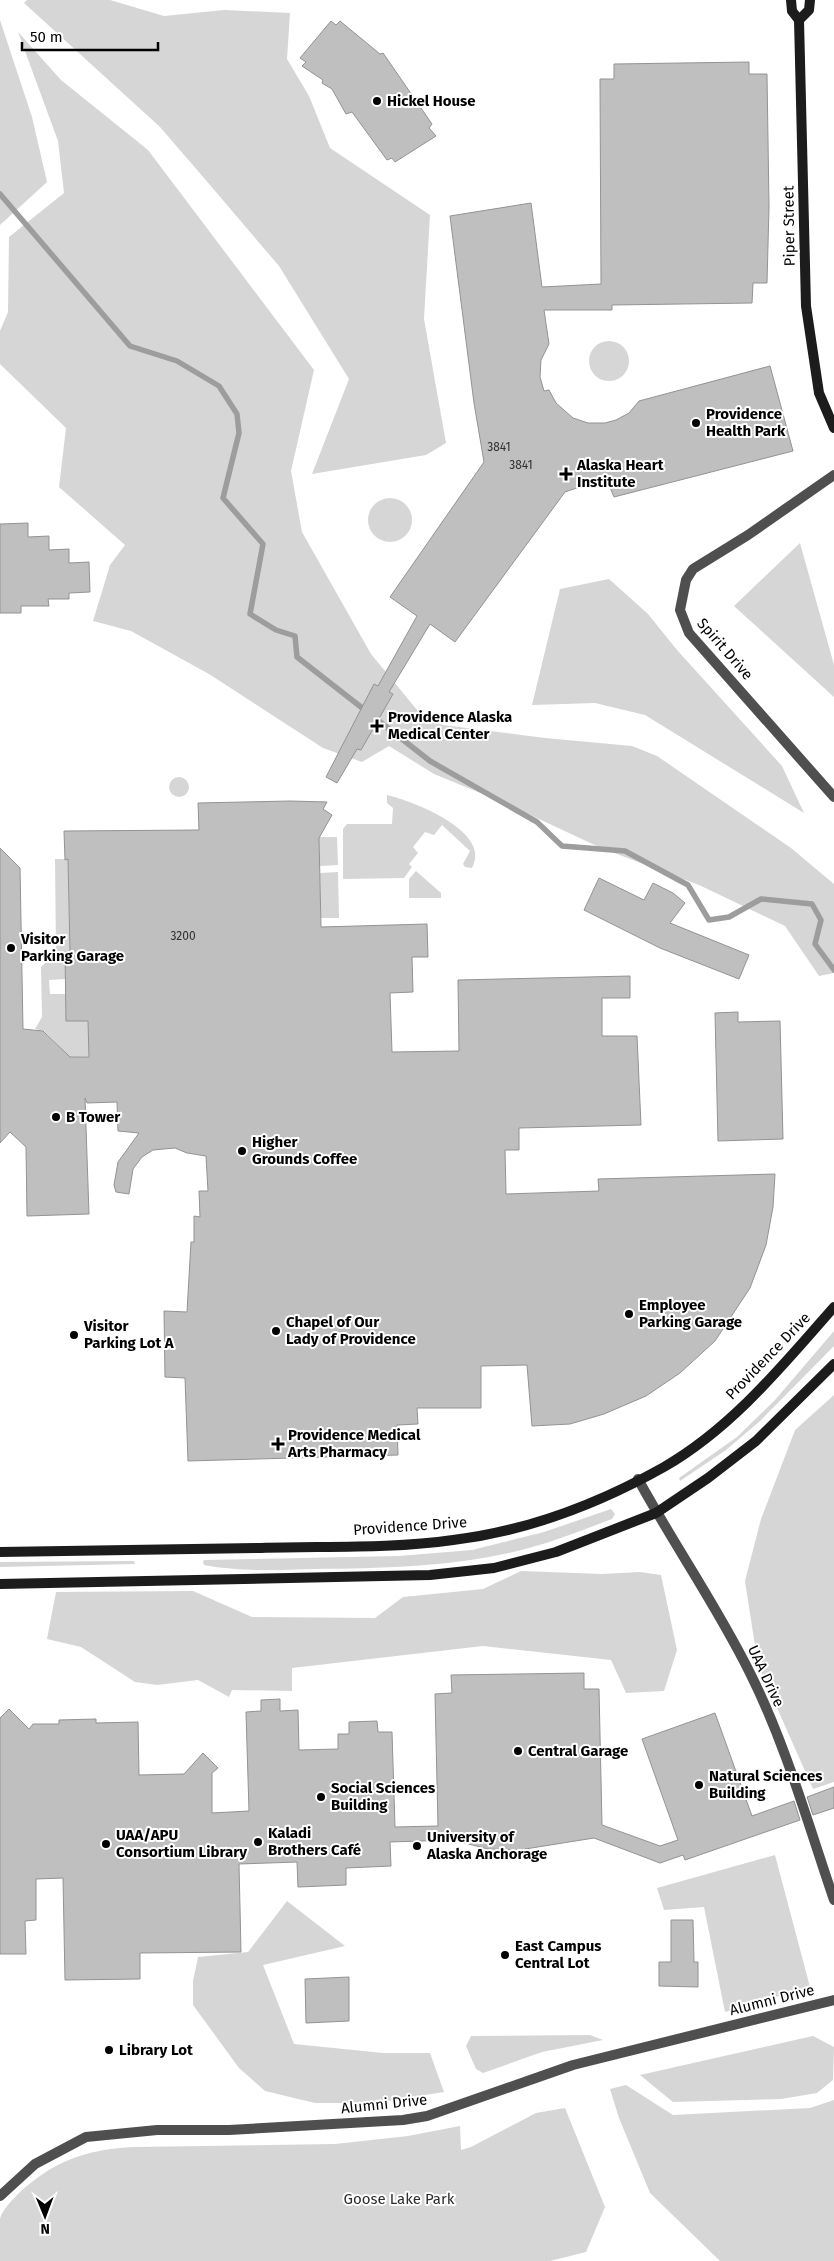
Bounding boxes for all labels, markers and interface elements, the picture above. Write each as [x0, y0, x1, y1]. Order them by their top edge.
scale bar [22, 20, 159, 52]
text: 50 m [30, 28, 63, 46]
place label: Hickel House [387, 92, 476, 110]
marker: Hickel House [371, 95, 383, 107]
street label: Piper Street [779, 185, 799, 266]
place label: Providence Health Park [706, 405, 786, 440]
marker: Providence Health Park [690, 417, 702, 429]
house number: 3841 [487, 440, 511, 454]
place label: Alaska Heart Institute [576, 456, 664, 491]
house number: 3841 [509, 458, 533, 472]
marker: Alaska Heart Institute [559, 467, 573, 481]
street label: Spirit Drive [693, 614, 757, 684]
place label: Providence Alaska Medical Center [388, 708, 512, 743]
marker: Providence Alaska Medical Center [370, 719, 384, 733]
house number: 3200 [170, 929, 196, 943]
place label: Visitor Parking Garage [20, 930, 124, 965]
marker: Visitor Parking Garage [5, 942, 17, 954]
place label: B Tower [66, 1108, 121, 1126]
marker: B Tower [50, 1111, 62, 1123]
place label: Higher Grounds Coffee [252, 1133, 357, 1168]
marker: Higher Grounds Coffee [236, 1145, 248, 1157]
place label: Employee Parking Garage [639, 1296, 742, 1331]
marker: Employee Parking Garage [623, 1308, 635, 1320]
street label: Providence Drive [722, 1309, 814, 1403]
place label: Chapel of Our Lady of Providence [286, 1313, 416, 1348]
place label: Visitor Parking Lot A [83, 1317, 175, 1352]
marker: Chapel of Our Lady of Providence [270, 1325, 282, 1337]
marker: Visitor Parking Lot A [68, 1329, 80, 1341]
place label: Providence Medical Arts Pharmacy [287, 1426, 421, 1461]
marker: Providence Medical Arts Pharmacy [272, 1438, 284, 1450]
street label: Providence Drive [352, 1513, 468, 1539]
street label: UAA Drive [744, 1642, 788, 1710]
place label: Central Garage [528, 1742, 628, 1760]
marker: Central Garage [512, 1745, 524, 1757]
place label: Natural Sciences Building [709, 1767, 822, 1802]
place label: Social Sciences Building [331, 1779, 435, 1814]
marker: Natural Sciences Building [693, 1779, 705, 1791]
marker: Social Sciences Building [315, 1791, 327, 1803]
place label: Kaladi Brothers Café [268, 1824, 361, 1859]
place label: UAA/APU Consortium Library [116, 1826, 247, 1861]
place label: University of Alaska Anchorage [426, 1828, 547, 1863]
marker: Kaladi Brothers Café [252, 1836, 264, 1848]
marker: UAA/APU Consortium Library [100, 1838, 112, 1850]
marker: University of Alaska Anchorage [411, 1840, 423, 1852]
place label: East Campus Central Lot [515, 1937, 602, 1972]
marker: East Campus Central Lot [499, 1949, 511, 1961]
street label: Alumni Drive [728, 1981, 816, 2019]
place label: Library Lot [119, 2041, 193, 2059]
marker: Library Lot [103, 2044, 115, 2056]
street label: Alumni Drive [340, 2091, 428, 2117]
park label: Goose Lake Park [344, 2190, 455, 2208]
north arrow [20, 2191, 70, 2241]
text: N [40, 2220, 50, 2237]

